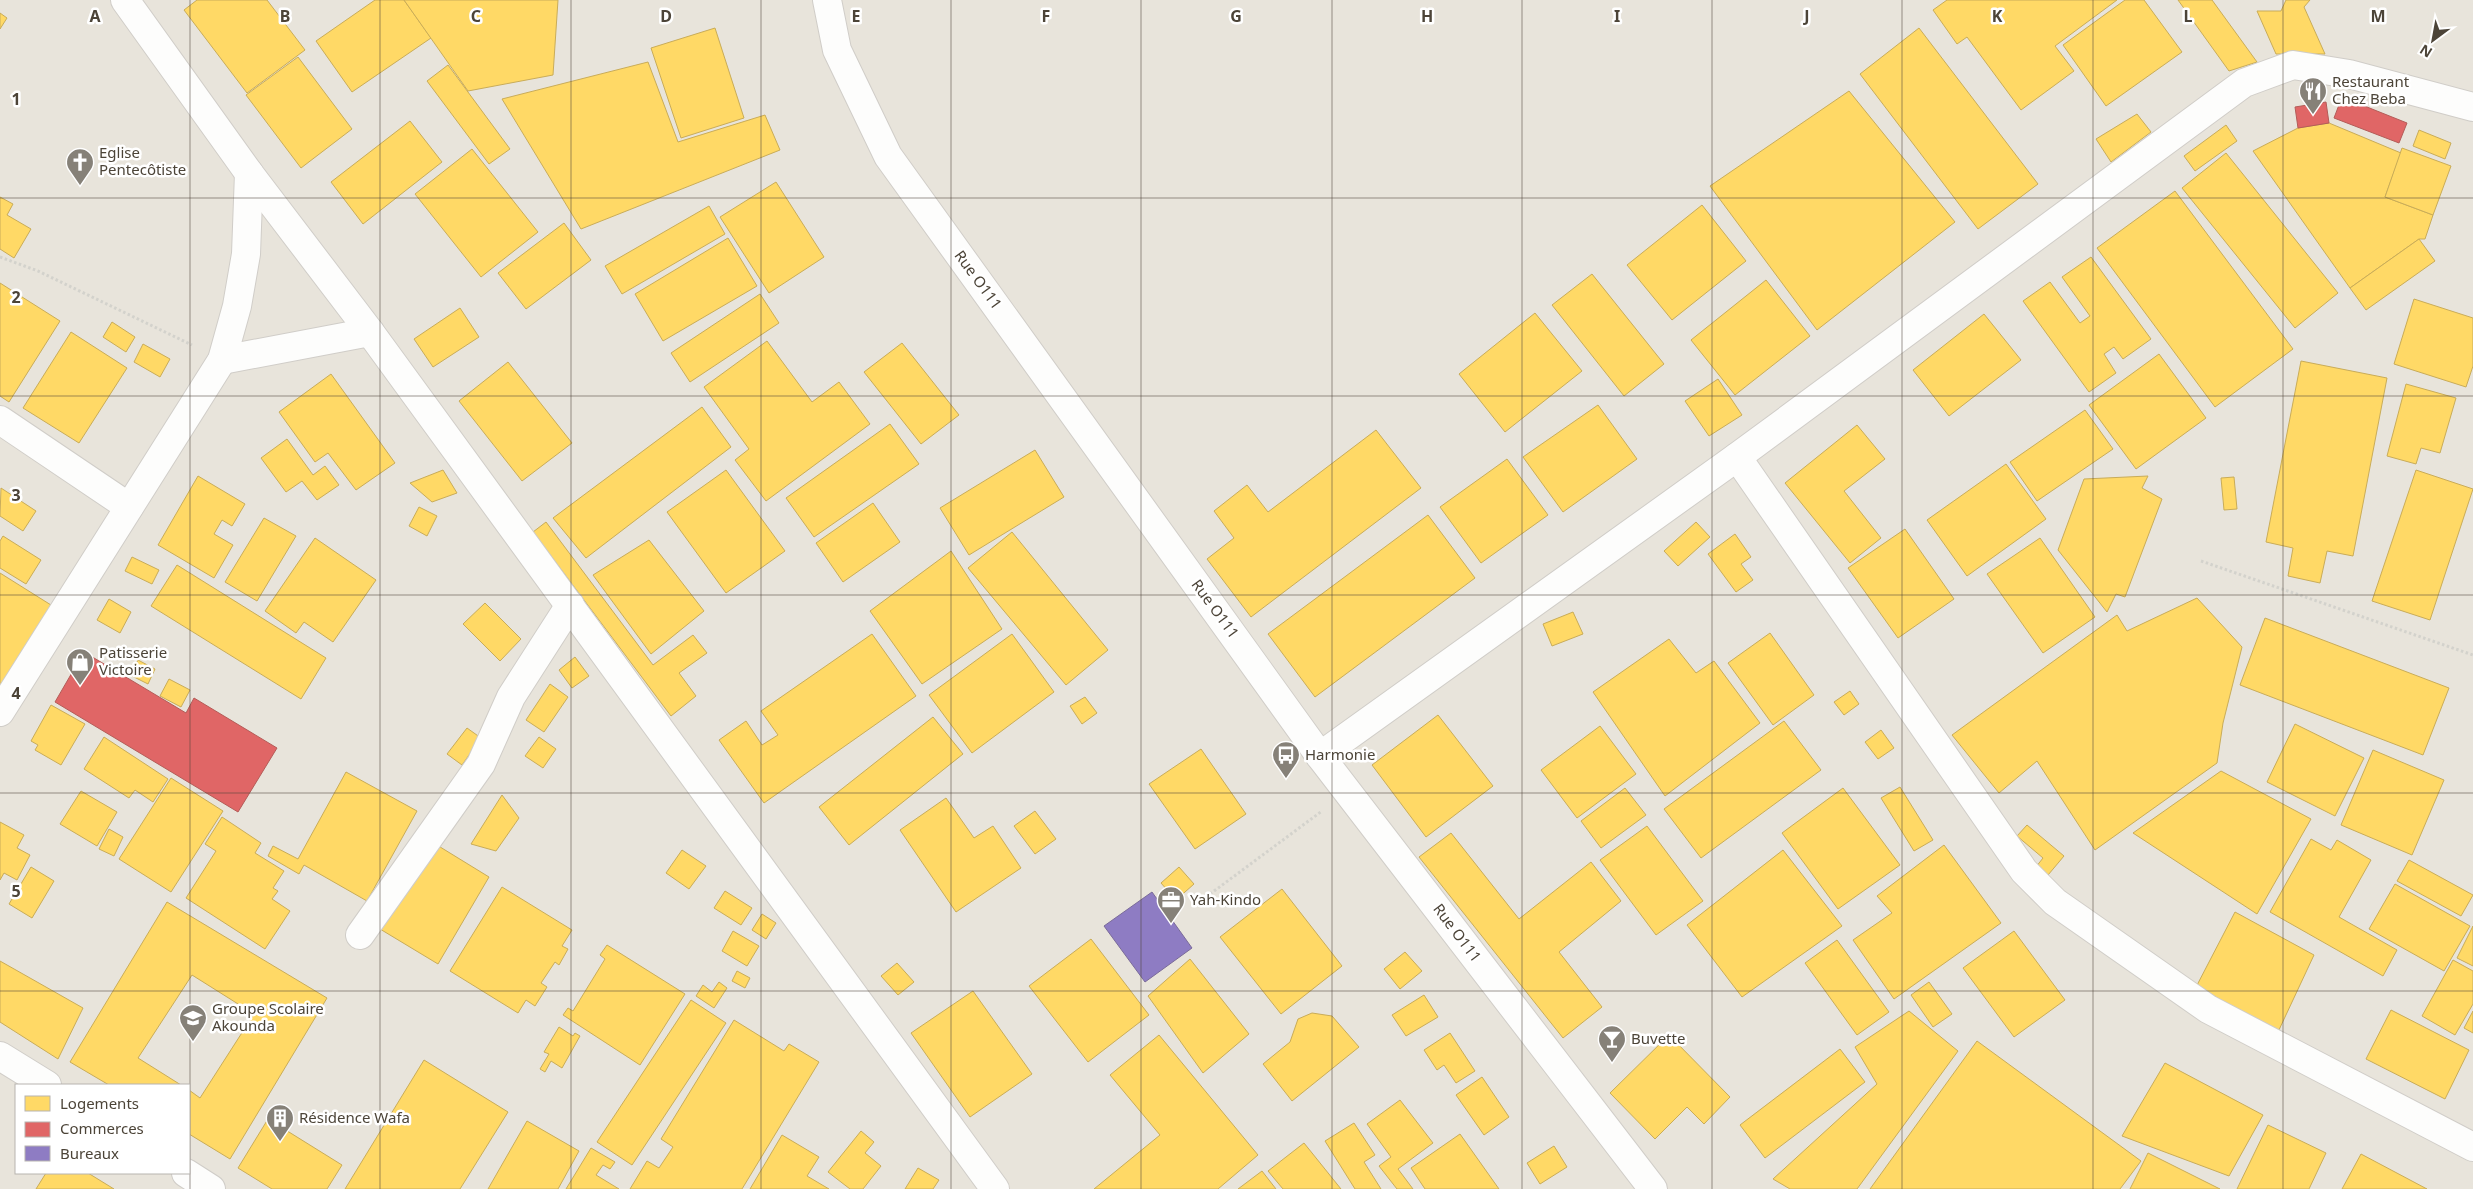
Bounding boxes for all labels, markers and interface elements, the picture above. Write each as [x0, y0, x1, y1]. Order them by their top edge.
text: A [89, 5, 101, 27]
text: B [280, 5, 290, 27]
text: C [471, 5, 481, 27]
text: D [660, 5, 672, 27]
text: E [852, 5, 861, 27]
text: F [1042, 5, 1050, 27]
text: G [1230, 5, 1242, 27]
text: H [1421, 5, 1433, 27]
text: I [1614, 5, 1620, 27]
text: J [1802, 5, 1810, 27]
text: K [1992, 5, 2003, 27]
text: L [2184, 5, 2193, 27]
text: M [2370, 5, 2386, 27]
north arrow [2408, 15, 2458, 65]
text: N [2416, 40, 2436, 63]
place label: Restaurant Chez Beba [2332, 71, 2410, 108]
restaurant icon: Restaurant Chez Beba [2298, 76, 2328, 115]
text: 1 [11, 88, 21, 110]
place label: Eglise Pentecôtiste [99, 142, 186, 179]
church icon: Eglise Pentecôtiste [65, 147, 95, 186]
street label: Rue O111 [951, 246, 1007, 313]
text: 2 [11, 286, 21, 308]
text: 3 [11, 484, 21, 506]
street label: Rue O111 [1188, 575, 1244, 642]
place label: Patisserie Victoire [99, 642, 167, 679]
shop icon: Patisserie Victoire [65, 647, 95, 686]
text: 4 [11, 682, 21, 704]
bus stop icon: Harmonie [1271, 740, 1301, 779]
place label: Harmonie [1305, 744, 1375, 764]
text: 5 [11, 880, 21, 902]
office icon: Yah-Kindo [1156, 885, 1186, 924]
place label: Yah-Kindo [1190, 889, 1261, 909]
street label: Rue O111 [1429, 899, 1486, 966]
place label: Groupe Scolaire Akounda [212, 998, 324, 1035]
school or university icon: Groupe Scolaire Akounda [178, 1003, 208, 1042]
bar icon: Buvette [1597, 1024, 1627, 1063]
place label: Buvette [1631, 1028, 1685, 1048]
legend [15, 1084, 190, 1174]
text: Logements [60, 1093, 139, 1113]
building icon: Résidence Wafa [265, 1103, 295, 1142]
place label: Résidence Wafa [299, 1107, 410, 1127]
text: Commerces [60, 1118, 144, 1138]
text: Bureaux [60, 1143, 119, 1163]

